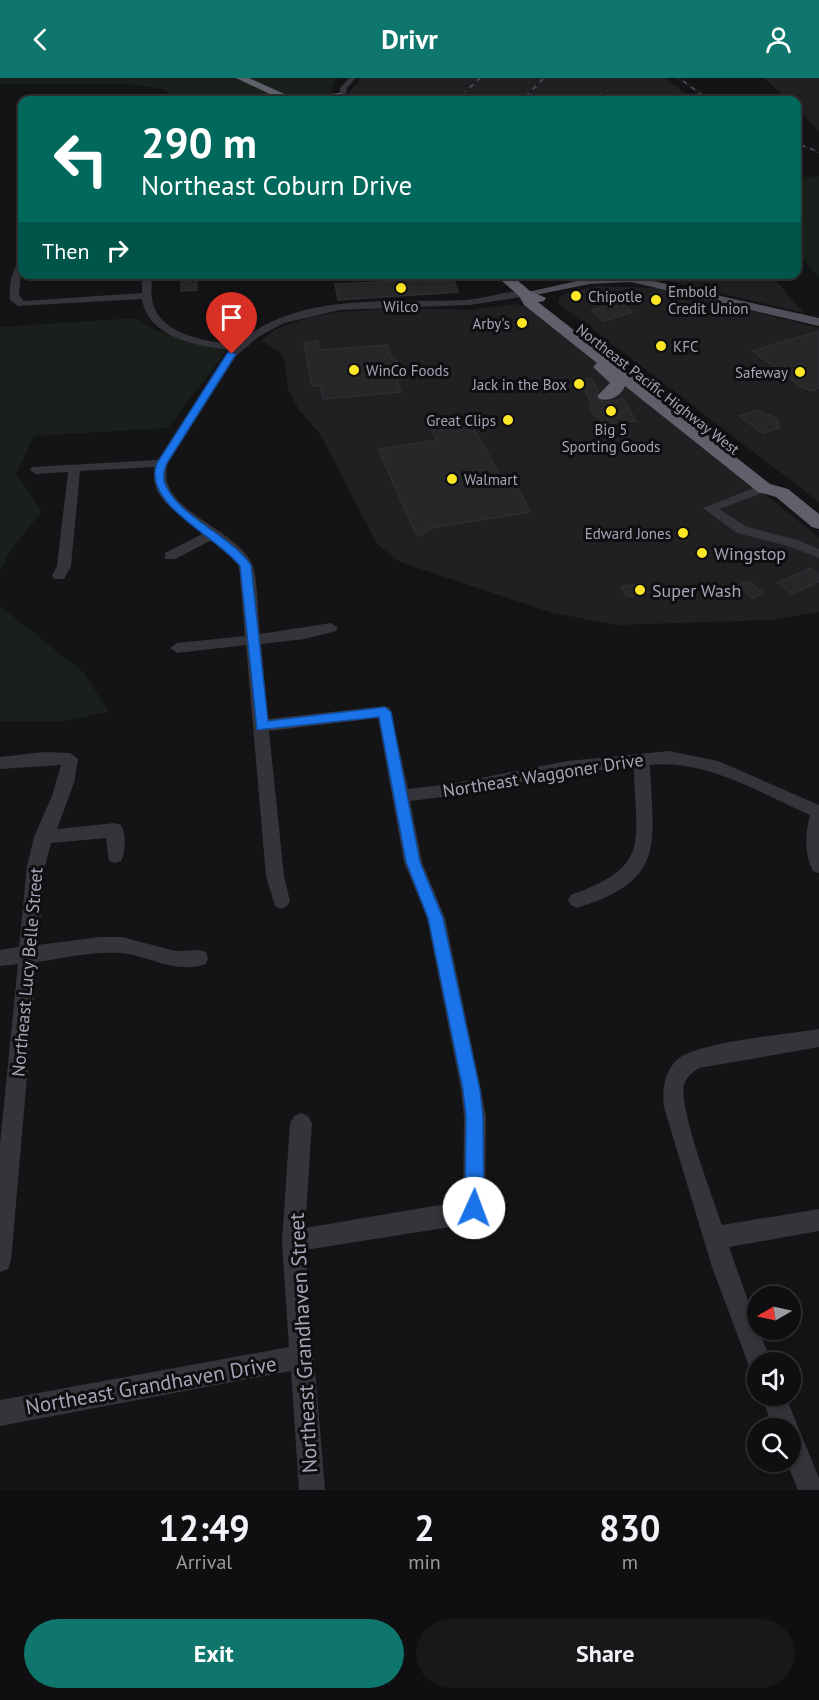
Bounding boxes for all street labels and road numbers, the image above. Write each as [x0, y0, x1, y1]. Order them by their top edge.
street label: Northeast Pacific Highway West [573, 319, 743, 459]
street label: Northeast Waggoner Drive [441, 748, 645, 802]
street label: Northeast Lucy Belle Street [6, 866, 48, 1078]
street label: Northeast Grandhaven Street [283, 1212, 323, 1474]
street label: Northeast Grandhaven Drive [23, 1350, 279, 1420]

